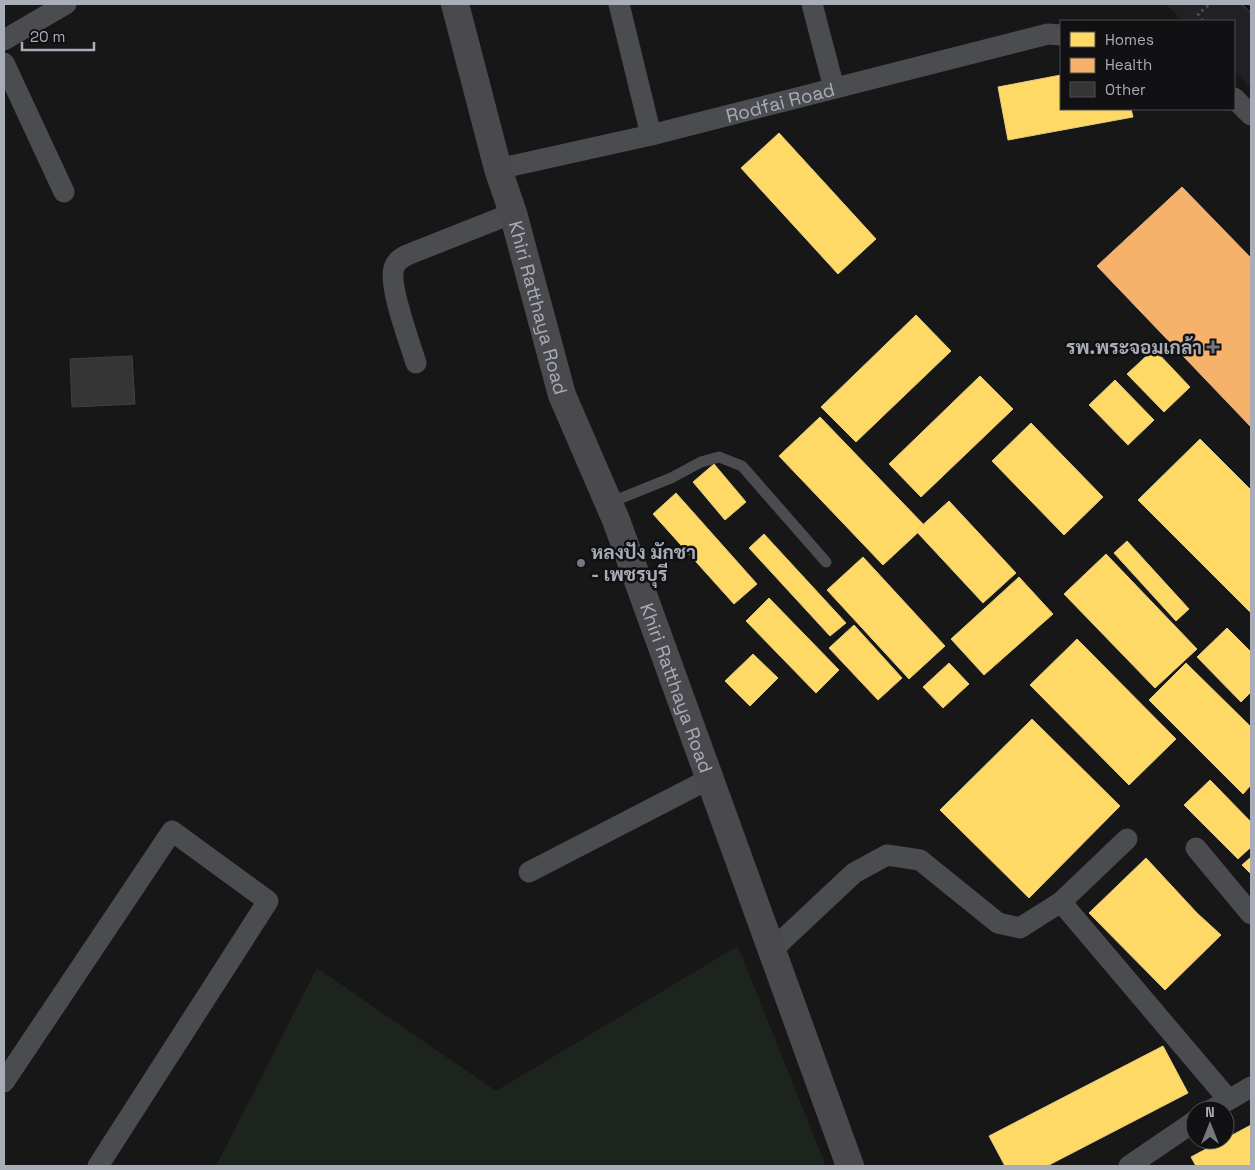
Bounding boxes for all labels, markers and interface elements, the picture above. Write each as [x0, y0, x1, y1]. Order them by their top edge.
scale bar [22, 20, 95, 52]
legend [1060, 20, 1235, 110]
text: 20 m [30, 27, 65, 46]
text: Homes [1105, 30, 1154, 49]
text: Health [1105, 55, 1152, 74]
street label: Rodfai Road [723, 77, 837, 128]
text: Other [1105, 80, 1146, 99]
street label: Khiri Ratthaya Road [503, 218, 573, 397]
place label: รพ.พระจอมเกล้า [1066, 335, 1202, 360]
marker: รพ.พระจอมเกล้า [1206, 340, 1220, 354]
place label: หลงปัง มักชา - เพชรบุรี [591, 540, 696, 589]
marker: หลงปัง มักชา - เพชรบุรี [575, 557, 587, 569]
street label: Khiri Ratthaya Road [634, 600, 718, 776]
north arrow [1185, 1100, 1235, 1150]
text: N [1205, 1103, 1215, 1121]

